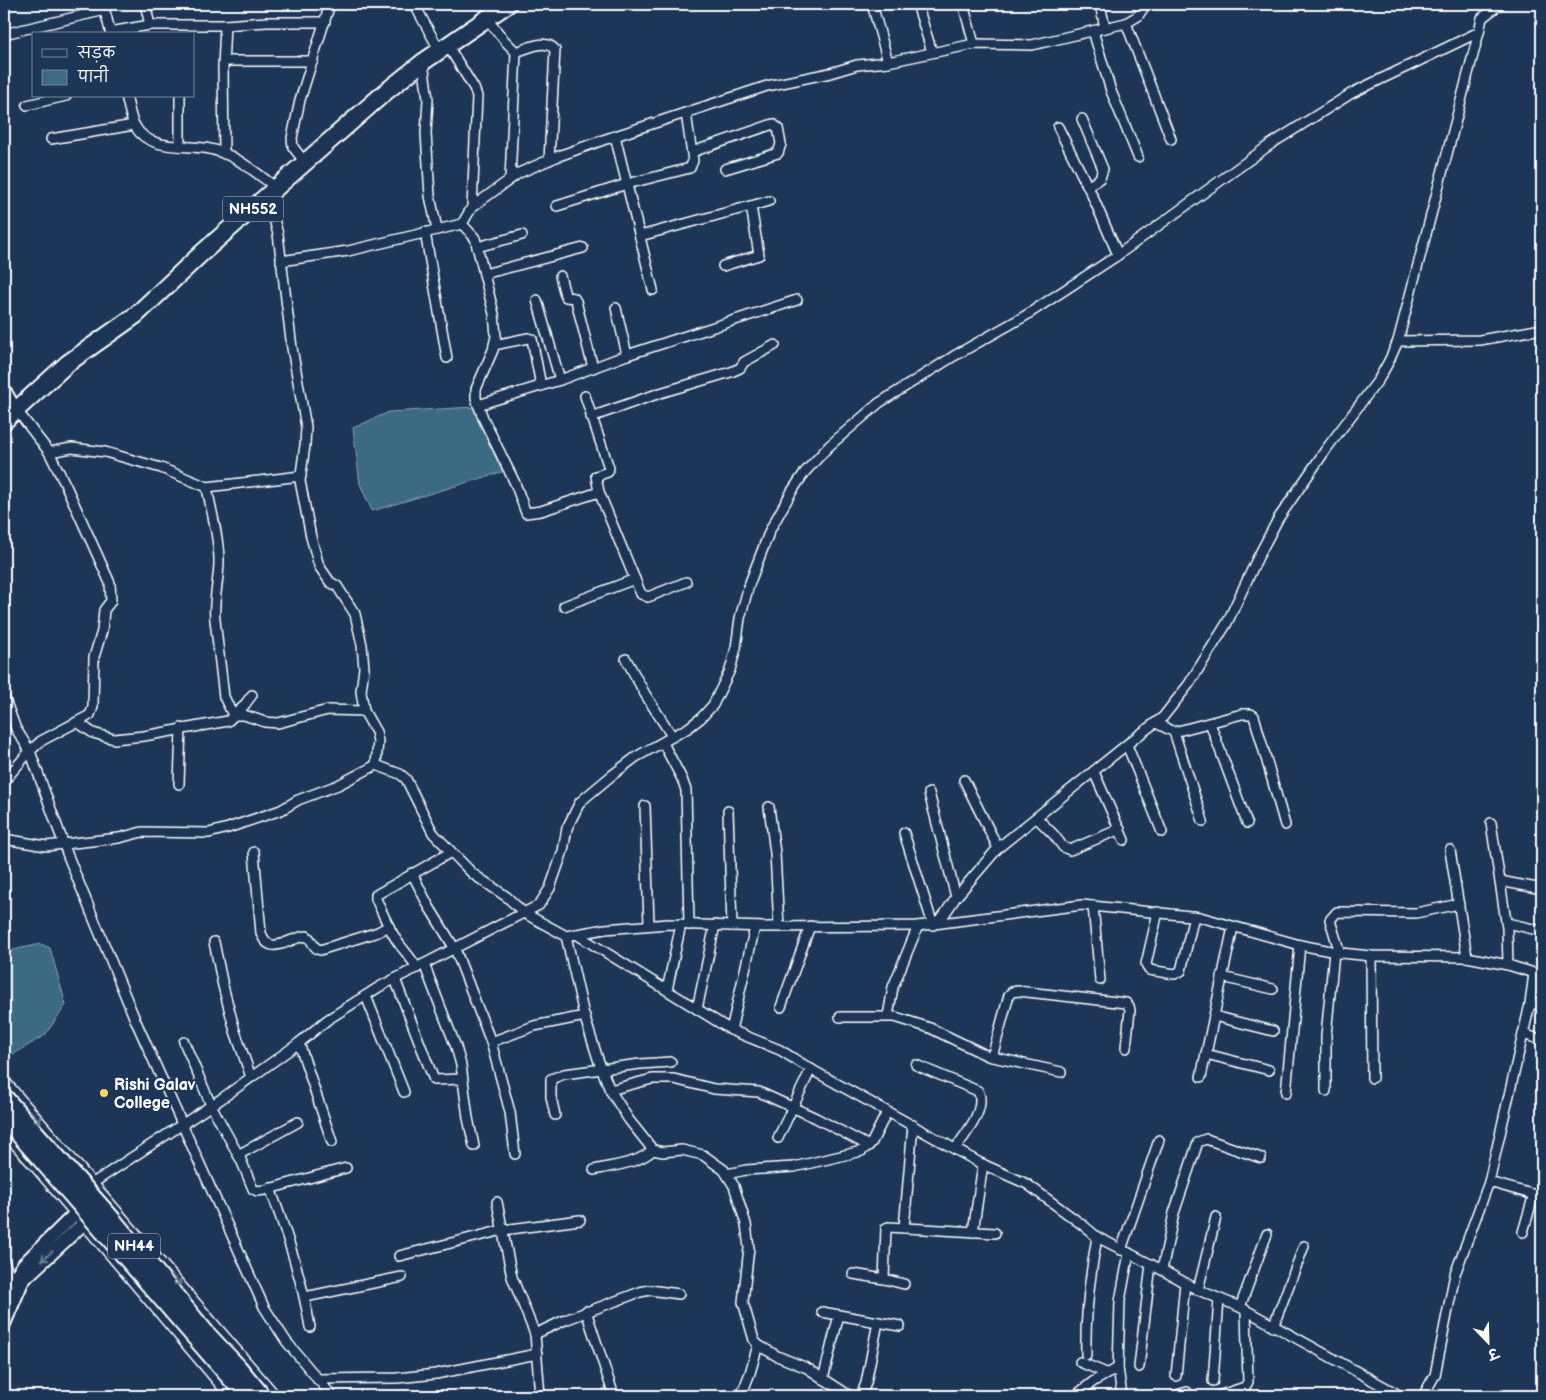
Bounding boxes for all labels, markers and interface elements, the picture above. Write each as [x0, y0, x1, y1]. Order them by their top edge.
legend [32, 32, 195, 98]
text: सड़क [77, 44, 116, 63]
text: पानी [77, 65, 110, 87]
road number: NH552 [223, 196, 283, 222]
place label: Rishi Galav College [114, 1076, 196, 1113]
marker: Rishi Galav College [98, 1087, 110, 1099]
one-way arrow [30, 1110, 42, 1123]
road number: NH44 [108, 1234, 160, 1258]
one-way arrow [41, 1250, 54, 1262]
one-way arrow [170, 1273, 181, 1286]
north arrow [1464, 1318, 1514, 1368]
text: उ [1484, 1343, 1502, 1364]

